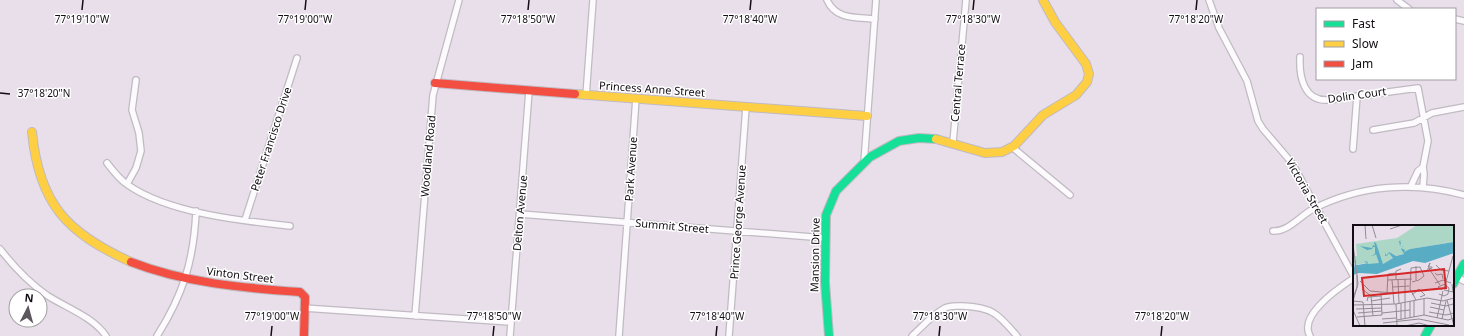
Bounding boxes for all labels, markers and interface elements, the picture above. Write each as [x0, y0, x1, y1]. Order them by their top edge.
legend [1316, 8, 1456, 80]
text: 77°19'10"W [55, 12, 110, 26]
text: 77°19'00"W [278, 12, 333, 26]
text: 77°18'50"W [501, 12, 556, 26]
text: 77°18'40"W [723, 12, 778, 26]
text: 77°18'30"W [946, 12, 1001, 26]
text: 77°18'20"W [1169, 12, 1224, 26]
text: Fast [1352, 15, 1376, 32]
text: Slow [1352, 35, 1379, 52]
street label: Central Terrace [947, 43, 968, 123]
text: Jam [1351, 55, 1373, 72]
street label: Princess Anne Street [599, 77, 706, 100]
street label: Dolin Court [1327, 83, 1387, 106]
street label: Peter Francisco Drive [247, 85, 294, 193]
text: 37°18'20"N [18, 86, 70, 100]
street label: Woodland Road [416, 114, 439, 197]
street label: Park Avenue [621, 136, 640, 202]
street label: Victoria Street [1283, 156, 1332, 226]
street label: Prince George Avenue [726, 164, 749, 280]
street label: Delton Avenue [509, 174, 530, 251]
street label: Summit Street [635, 215, 709, 236]
street label: Mansion Drive [806, 218, 823, 292]
inset map [1353, 225, 1454, 326]
street label: Vinton Street [206, 263, 274, 286]
north arrow [8, 288, 48, 328]
text: N [24, 290, 34, 305]
text: 77°19'00"W [245, 309, 300, 323]
text: 77°18'50"W [467, 309, 522, 323]
text: 77°18'40"W [690, 309, 745, 323]
text: 77°18'30"W [913, 309, 968, 323]
text: 77°18'20"W [1135, 309, 1190, 323]

